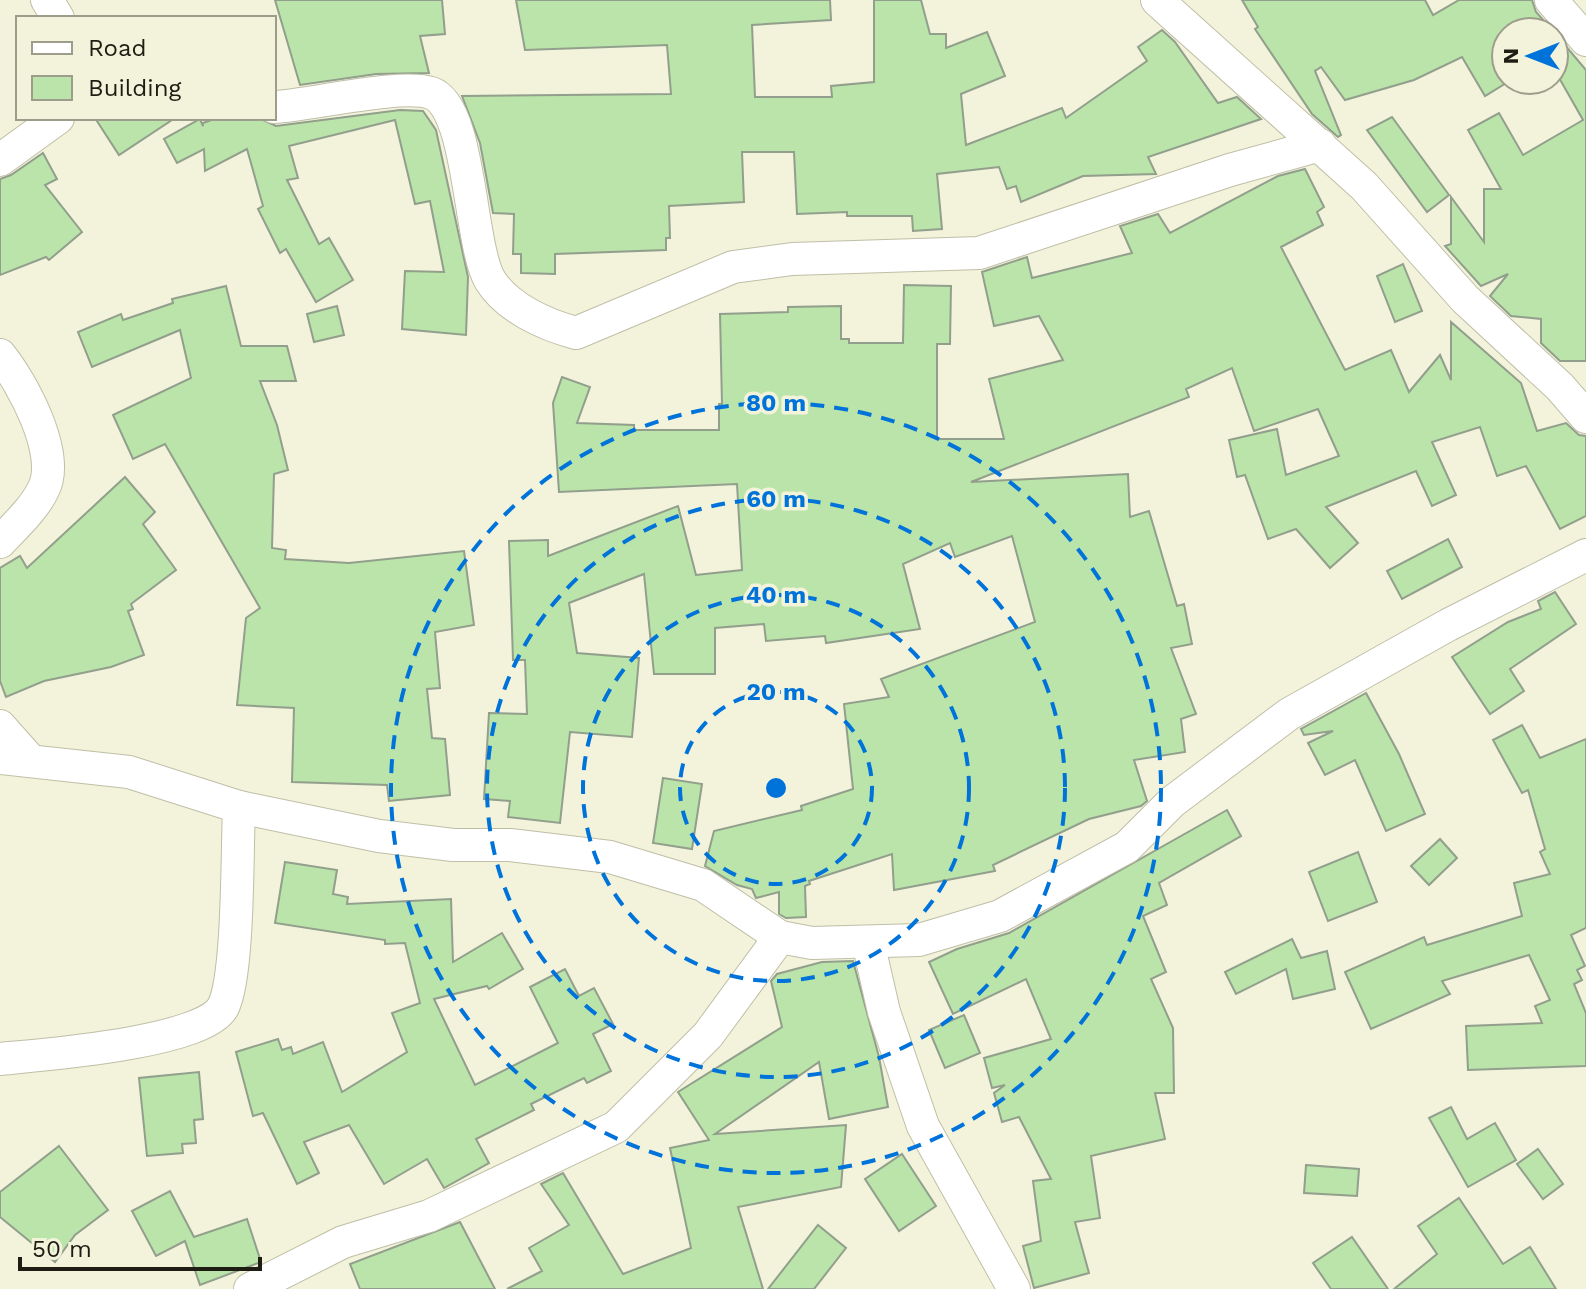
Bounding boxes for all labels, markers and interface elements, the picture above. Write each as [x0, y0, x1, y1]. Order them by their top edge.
legend [16, 16, 276, 120]
north arrow [1490, 16, 1570, 96]
text: Road [88, 34, 147, 62]
text: N [1498, 48, 1523, 64]
text: Building [88, 74, 181, 102]
text: 80 m [746, 389, 806, 417]
text: 60 m [746, 485, 806, 513]
text: 40 m [746, 581, 806, 609]
text: 20 m [746, 678, 806, 706]
centre of rings [762, 774, 790, 802]
scale bar [20, 1221, 260, 1271]
text: 50 m [32, 1235, 92, 1263]

